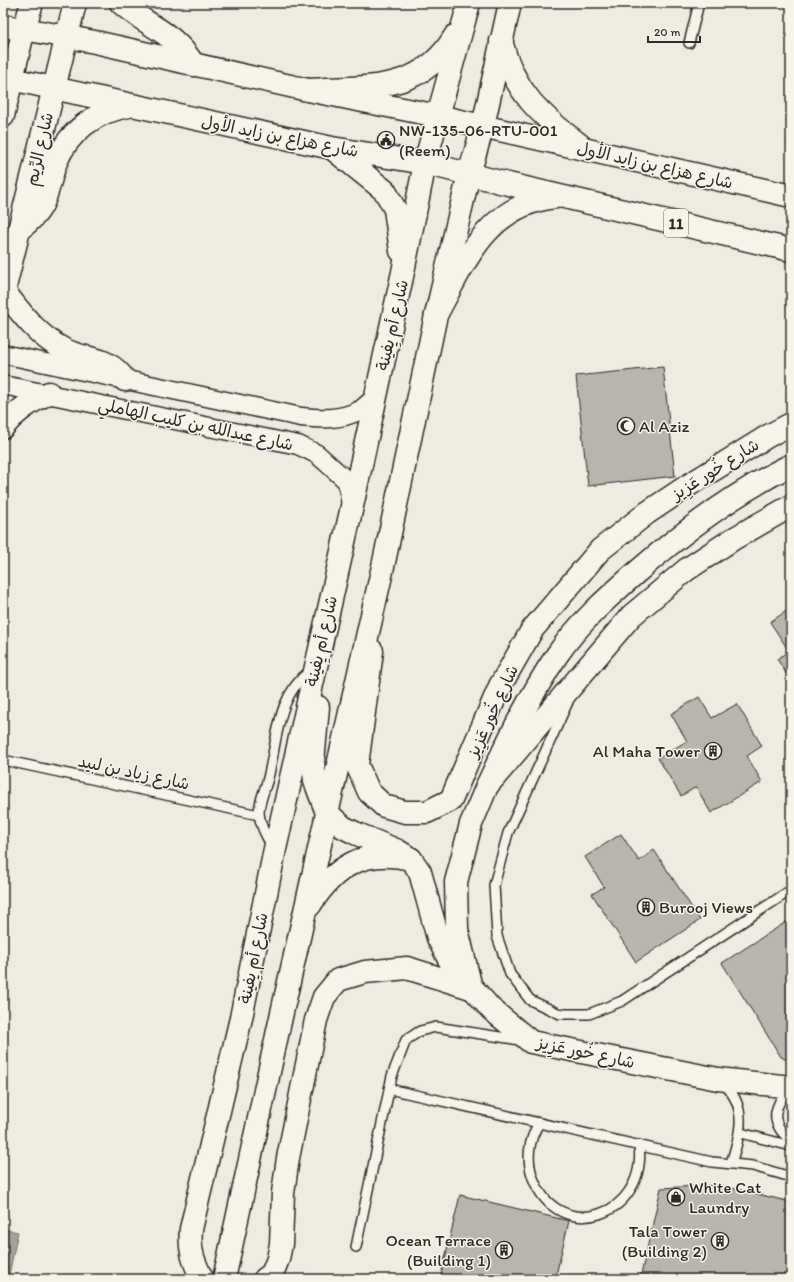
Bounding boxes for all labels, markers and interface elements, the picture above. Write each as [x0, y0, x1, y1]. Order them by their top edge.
scale bar [648, 18, 700, 44]
text: 20 m [654, 25, 681, 39]
street label: شارع الرِّيم [21, 110, 60, 188]
street label: شارع هزاع بن زايد الأول [199, 110, 360, 163]
place label: NW-135-06-RTU-001 (Reem) [399, 120, 558, 160]
public building icon: NW-135-06-RTU-001 (Reem) [376, 130, 396, 150]
street label: شارع هزاع بن زايد الأول [575, 136, 735, 195]
road number: 11 [664, 209, 688, 237]
street label: شارع أم يِفينة [372, 278, 415, 373]
street label: شارع عبدالله بن كليب الهاملي [96, 394, 295, 459]
mosque icon: Al Aziz [616, 416, 636, 436]
place label: Al Aziz [639, 416, 689, 436]
street label: شارع خُور عَزِيز [664, 432, 764, 507]
street label: شارع أم يِفينة [301, 594, 344, 689]
street label: شارع خُور عَزِيز [459, 661, 524, 763]
place label: Al Maha Tower [593, 741, 700, 761]
building icon: Al Maha Tower [703, 741, 723, 761]
street label: شارع زياد بن لبيد [76, 750, 192, 796]
building icon: Burooj Views [636, 897, 656, 917]
place label: Burooj Views [659, 897, 753, 917]
street label: شارع أم يِفينة [234, 911, 275, 1006]
street label: شارع خُور عَزِيز [533, 1029, 637, 1075]
place label: White Cat Laundry [689, 1177, 761, 1217]
shop icon: White Cat Laundry [666, 1187, 686, 1207]
place label: Tala Tower (Building 2) [622, 1221, 707, 1261]
place label: Ocean Terrace (Building 1) [386, 1230, 491, 1270]
building icon: Tala Tower (Building 2) [710, 1231, 730, 1251]
building icon: Ocean Terrace (Building 1) [494, 1240, 514, 1260]

